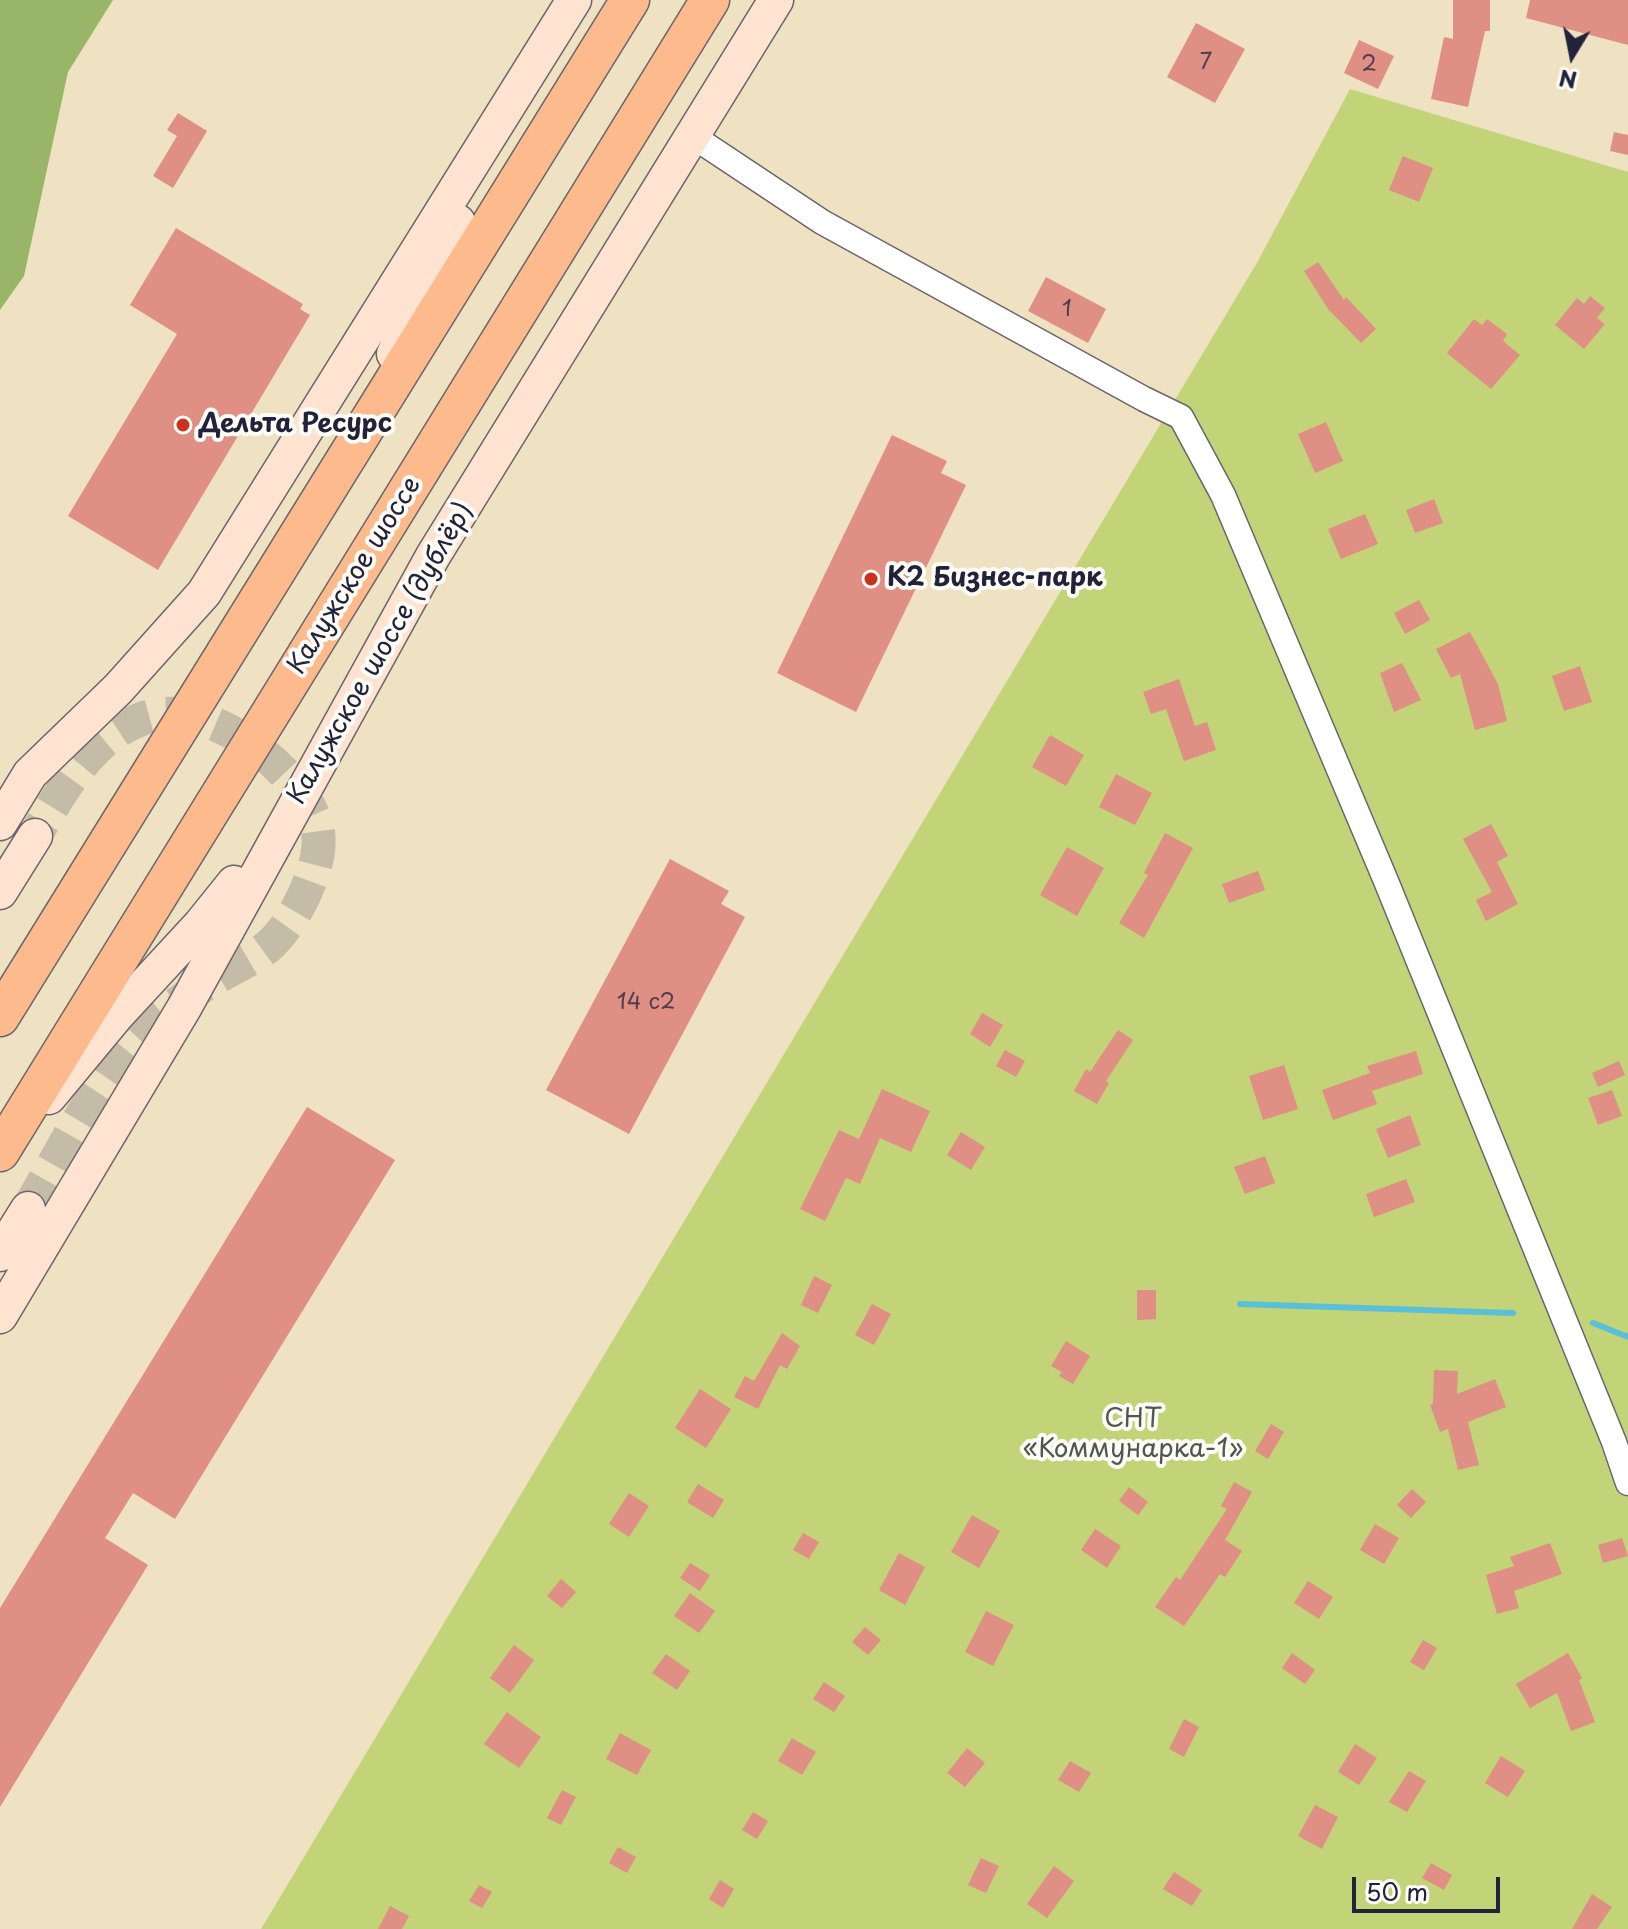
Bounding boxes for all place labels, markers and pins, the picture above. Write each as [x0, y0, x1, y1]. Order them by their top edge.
place label: Дельта Ресурс [199, 409, 392, 441]
marker: Дельта Ресурс [174, 416, 192, 434]
place label: К2 Бизнес-парк [887, 563, 1102, 595]
marker: К2 Бизнес-парк [862, 570, 880, 588]

